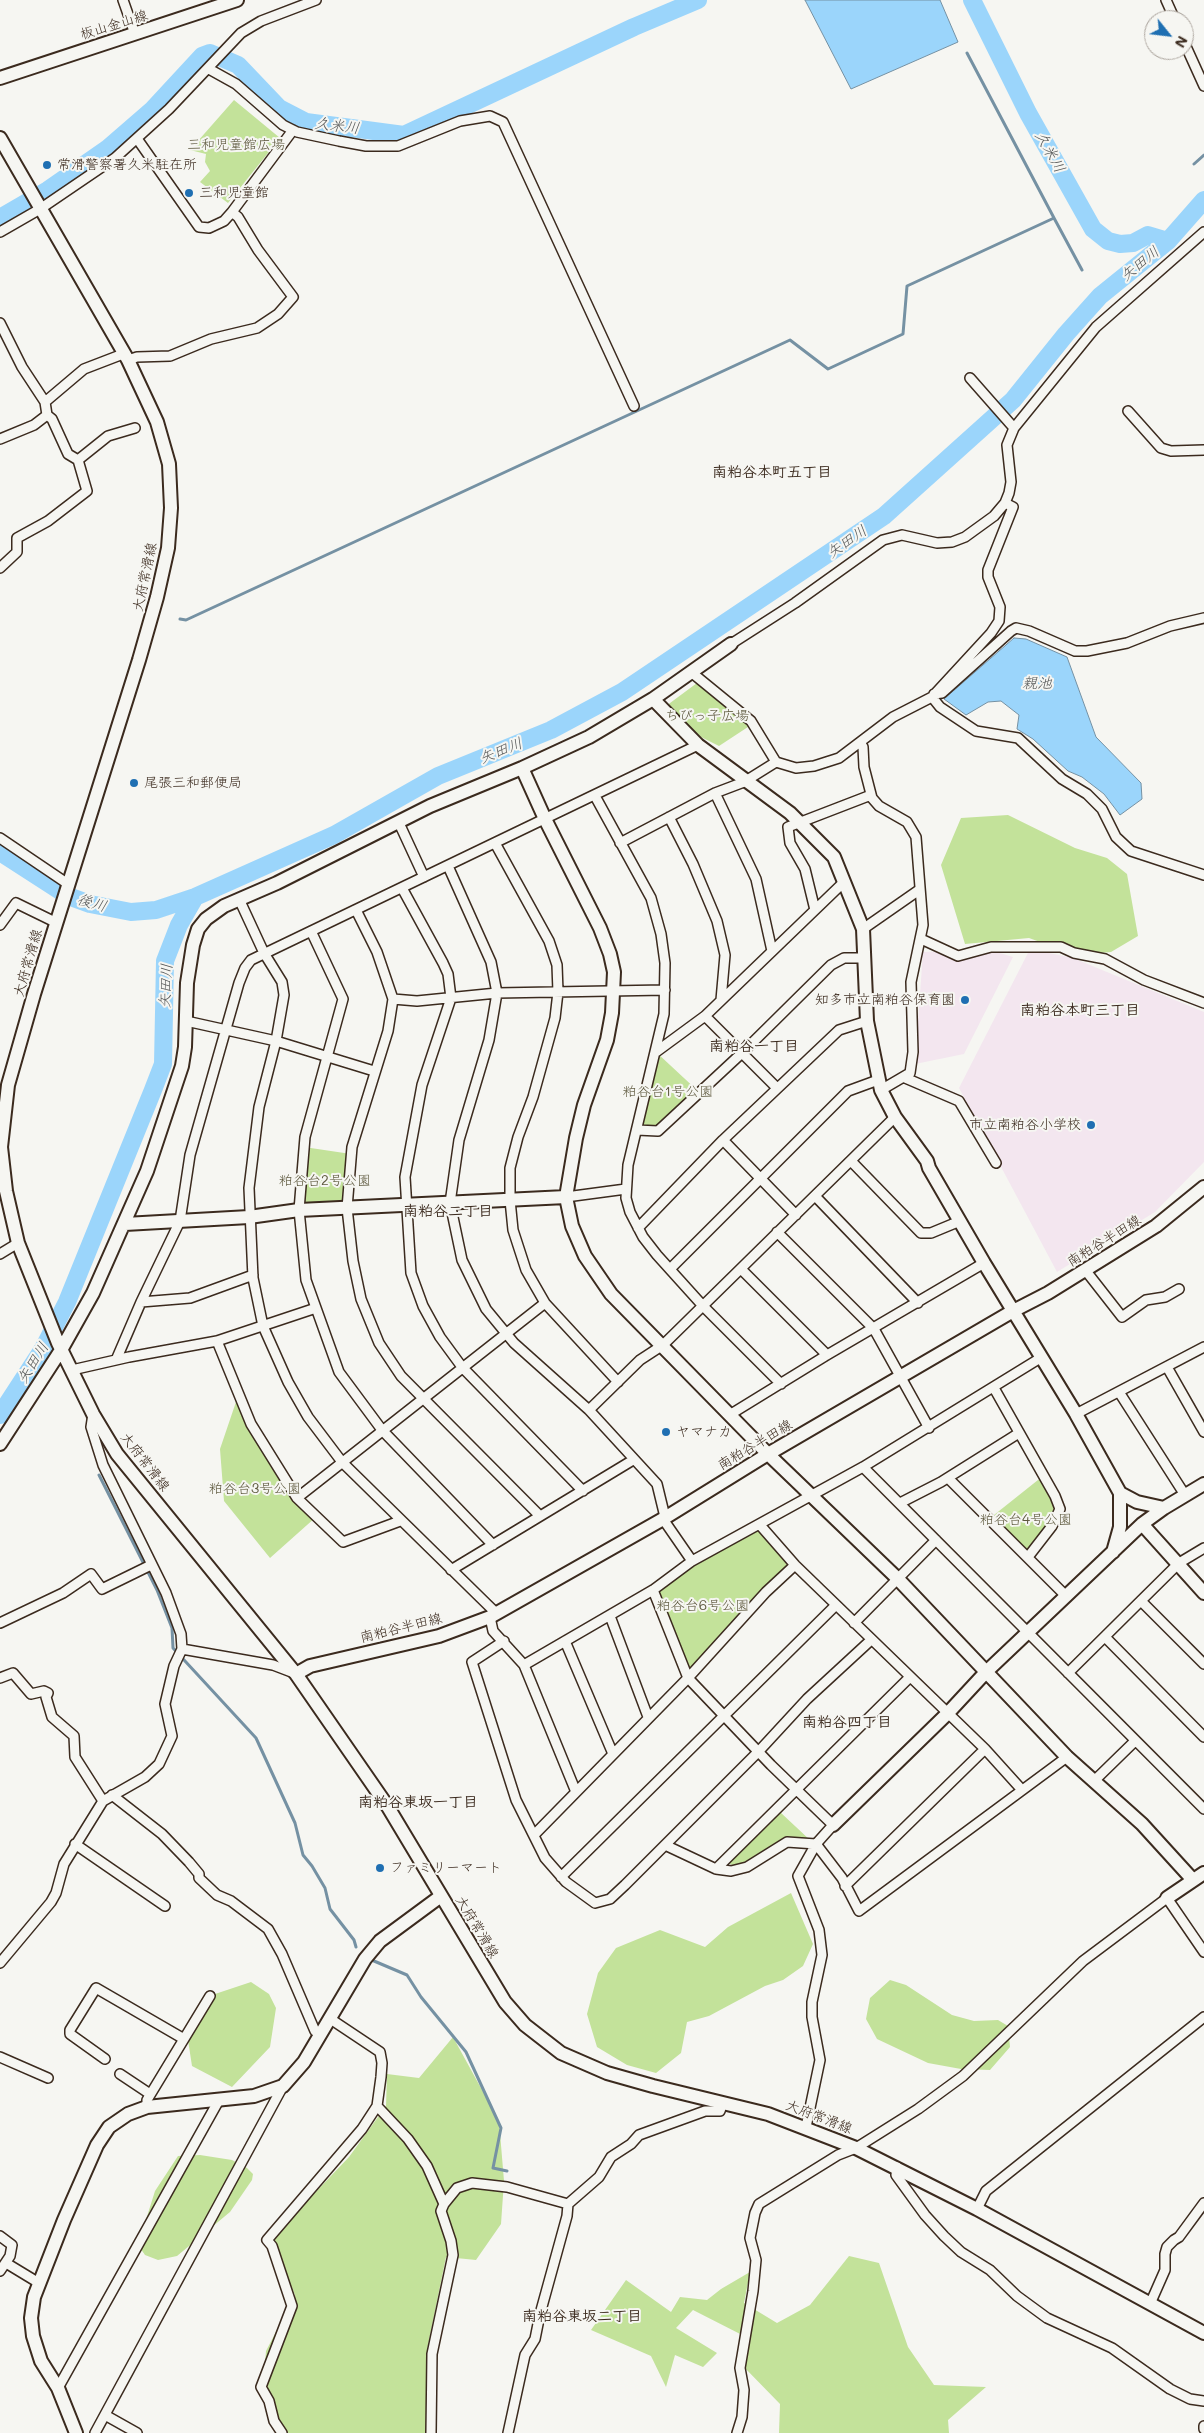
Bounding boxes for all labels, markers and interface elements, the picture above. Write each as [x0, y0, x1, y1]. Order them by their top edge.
street label: 板山金山線 [78, 7, 150, 43]
north arrow [1144, 10, 1194, 60]
text: N [1171, 33, 1193, 51]
water label: 久米川 [314, 114, 360, 138]
water label: 久米川 [1031, 128, 1069, 176]
park label: 三和児童館広場 [187, 137, 285, 153]
place label: 常滑警察署久米駐在所 [57, 157, 197, 173]
marker: 常滑警察署久米駐在所 [41, 159, 53, 171]
place label: 三和児童館 [199, 185, 269, 201]
marker: 三和児童館 [183, 187, 195, 199]
water label: 矢田川 [1117, 243, 1163, 285]
district label: 南粕谷本町五丁目 [712, 463, 832, 481]
water label: 矢田川 [823, 522, 871, 562]
street label: 大府常滑線 [130, 541, 160, 613]
water label: 親池 [1022, 674, 1052, 692]
park label: ちびっ子広場 [665, 708, 749, 724]
water label: 矢田川 [477, 734, 525, 768]
place label: 尾張三和郵便局 [144, 775, 242, 791]
marker: 尾張三和郵便局 [128, 777, 140, 789]
water label: 後川 [75, 890, 109, 916]
street label: 大府常滑線 [10, 927, 46, 999]
water label: 矢田川 [156, 963, 176, 1009]
place label: 知多市立南粕谷保育園 [815, 992, 955, 1008]
marker: 知多市立南粕谷保育園 [959, 994, 971, 1006]
district label: 南粕谷本町三丁目 [1020, 1001, 1140, 1019]
district label: 南粕谷一丁目 [709, 1037, 799, 1055]
park label: 粕谷台1号公園 [623, 1084, 713, 1100]
place label: 市立南粕谷小学校 [969, 1117, 1081, 1133]
marker: 市立南粕谷小学校 [1085, 1119, 1097, 1131]
park label: 粕谷台2号公園 [279, 1173, 371, 1189]
district label: 南粕谷二丁目 [403, 1202, 493, 1220]
street label: 南粕谷半田線 [1064, 1212, 1144, 1270]
water label: 矢田川 [13, 1339, 53, 1387]
street label: 南粕谷半田線 [715, 1416, 795, 1474]
place label: ヤマナカ [676, 1424, 732, 1440]
marker: ヤマナカ [660, 1426, 672, 1438]
street label: 大府常滑線 [117, 1429, 173, 1495]
park label: 粕谷台3号公園 [209, 1481, 301, 1497]
park label: 粕谷台4号公園 [980, 1512, 1072, 1528]
park label: 粕谷台6号公園 [657, 1598, 749, 1614]
street label: 南粕谷半田線 [358, 1610, 444, 1646]
district label: 南粕谷四丁目 [802, 1713, 892, 1731]
district label: 南粕谷東坂一丁目 [358, 1793, 478, 1811]
place label: ファミリーマート [390, 1860, 502, 1876]
marker: ファミリーマート [374, 1862, 386, 1874]
street label: 大府常滑線 [452, 1893, 502, 1961]
street label: 大府常滑線 [783, 2097, 855, 2137]
district label: 南粕谷東坂二丁目 [522, 2307, 642, 2325]

